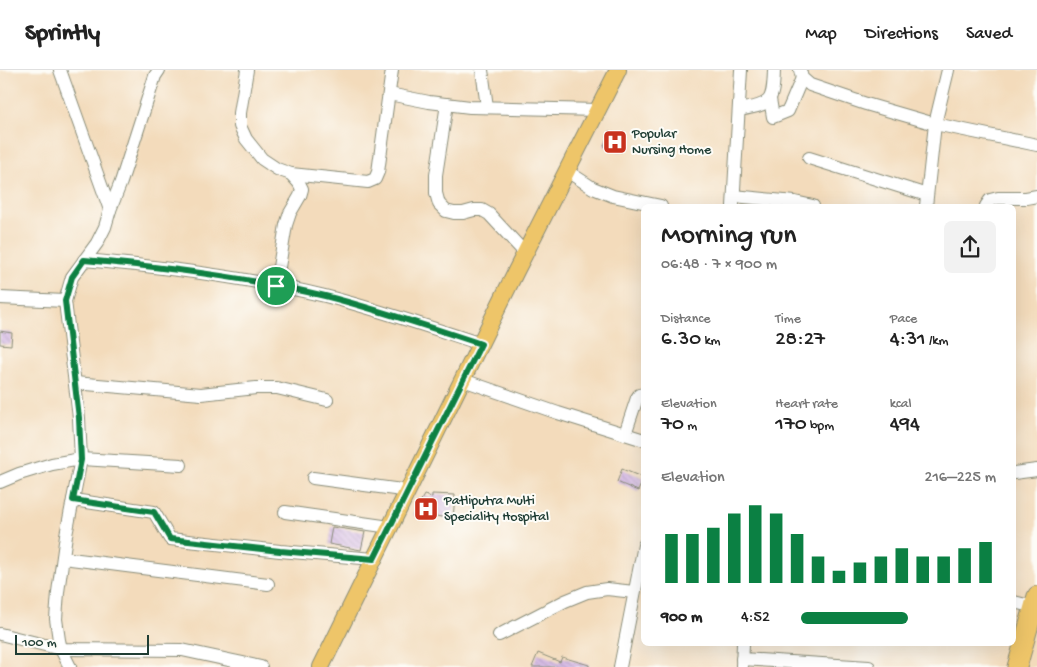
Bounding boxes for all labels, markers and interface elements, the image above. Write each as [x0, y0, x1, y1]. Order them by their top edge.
text: Sprintly [25, 20, 100, 49]
text: Map [805, 24, 837, 45]
text: Directions [865, 24, 938, 45]
text: Saved [966, 24, 1012, 45]
place label: Popular Nursing Home [631, 126, 712, 159]
hospital icon: Popular Nursing Home [602, 129, 628, 155]
text: Morning run [661, 220, 796, 253]
button: share [944, 221, 996, 273]
text: 06:48 · 7 × 900 m [661, 256, 777, 275]
pin [255, 265, 297, 307]
icon: arrive [262, 272, 290, 300]
text: Distance [661, 311, 710, 328]
text: Time [775, 311, 801, 328]
text: Pace [890, 311, 917, 328]
text: 6.30 [661, 328, 701, 353]
text: 28:27 [775, 328, 825, 353]
text: 4:31 [890, 328, 926, 353]
text: km [701, 333, 721, 350]
text: /km [926, 333, 948, 350]
text: Elevation [661, 396, 717, 413]
text: Heart rate [775, 396, 838, 413]
text: kcal [890, 396, 912, 413]
text: 70 [661, 413, 684, 438]
text: 170 [775, 413, 807, 438]
text: 494 [890, 413, 920, 438]
text: m [684, 418, 697, 435]
text: bpm [807, 418, 834, 435]
text: Elevation [661, 469, 725, 488]
text: 216–225 m [925, 469, 996, 488]
place label: Patliputra Multi Speciality Hospital [443, 493, 549, 526]
hospital icon: Patliputra Multi Speciality Hospital [413, 496, 439, 522]
text: 900 m [661, 609, 702, 628]
text: 4:52 [741, 609, 770, 628]
scale bar [15, 632, 149, 655]
text: 100 m [22, 635, 57, 652]

